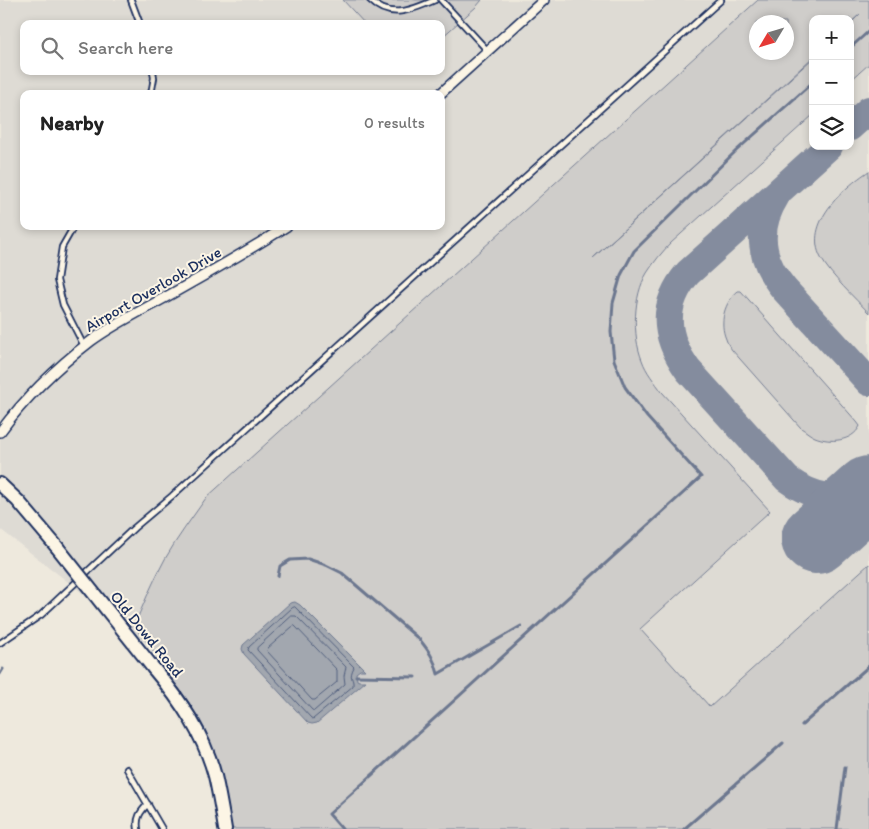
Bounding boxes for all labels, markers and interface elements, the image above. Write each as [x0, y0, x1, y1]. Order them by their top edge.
north arrow [749, 15, 794, 60]
map controls [809, 15, 854, 150]
button: + [809, 15, 854, 60]
search box [20, 20, 445, 75]
icon: search [38, 34, 66, 62]
text: Search here [78, 36, 173, 59]
button: − [809, 60, 854, 105]
button: layers [809, 105, 854, 150]
text: Nearby [40, 110, 104, 135]
text: 0 results [364, 113, 425, 132]
street label: Airport Overlook Drive [81, 242, 225, 336]
street label: Old Dowd Road [106, 587, 188, 681]

